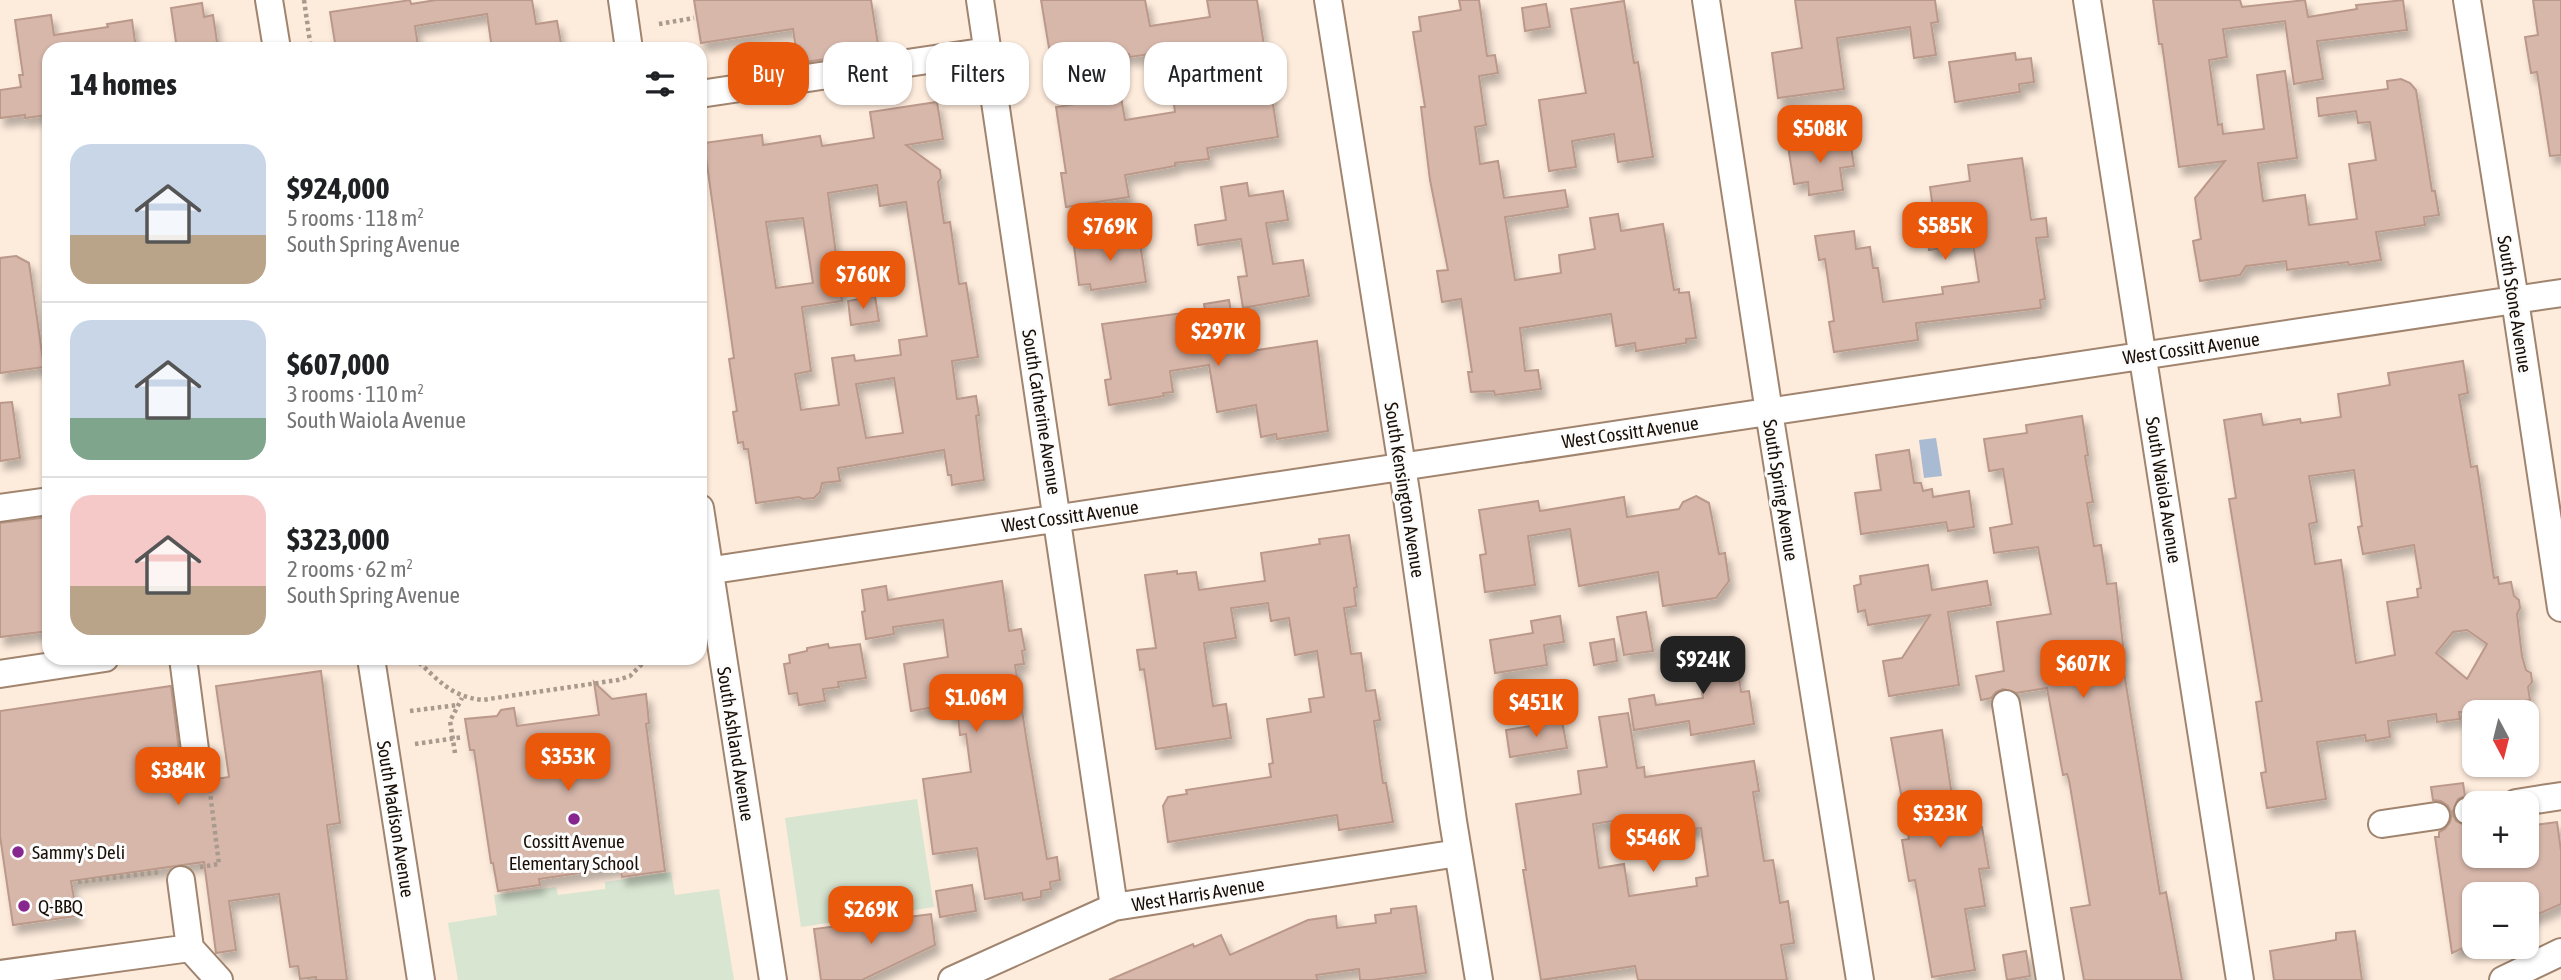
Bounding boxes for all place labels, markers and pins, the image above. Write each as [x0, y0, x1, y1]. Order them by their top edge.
pin: $508K [1771, 106, 1869, 165]
pin: $585K [1896, 202, 1994, 262]
pin: $769K [1061, 204, 1159, 263]
pin: $760K [814, 252, 912, 311]
pin: $297K [1169, 308, 1267, 368]
pin: $924K [1654, 636, 1752, 696]
pin: $607K [2034, 640, 2132, 700]
pin: $1.06M [919, 674, 1033, 734]
pin: $451K [1487, 680, 1585, 739]
pin: $353K [519, 734, 617, 793]
pin: $384K [129, 748, 227, 807]
pin: $323K [1891, 790, 1989, 850]
marker: Cossitt Avenue Elementary School [566, 811, 582, 827]
pin: $546K [1604, 814, 1702, 874]
place label: Cossitt Avenue Elementary School [509, 830, 639, 874]
place label: Sammy's Deli [32, 841, 125, 863]
marker: Sammy's Deli [10, 844, 26, 860]
pin: $269K [822, 886, 920, 946]
place label: Q-BBQ [38, 895, 84, 917]
marker: Q-BBQ [16, 898, 32, 914]

